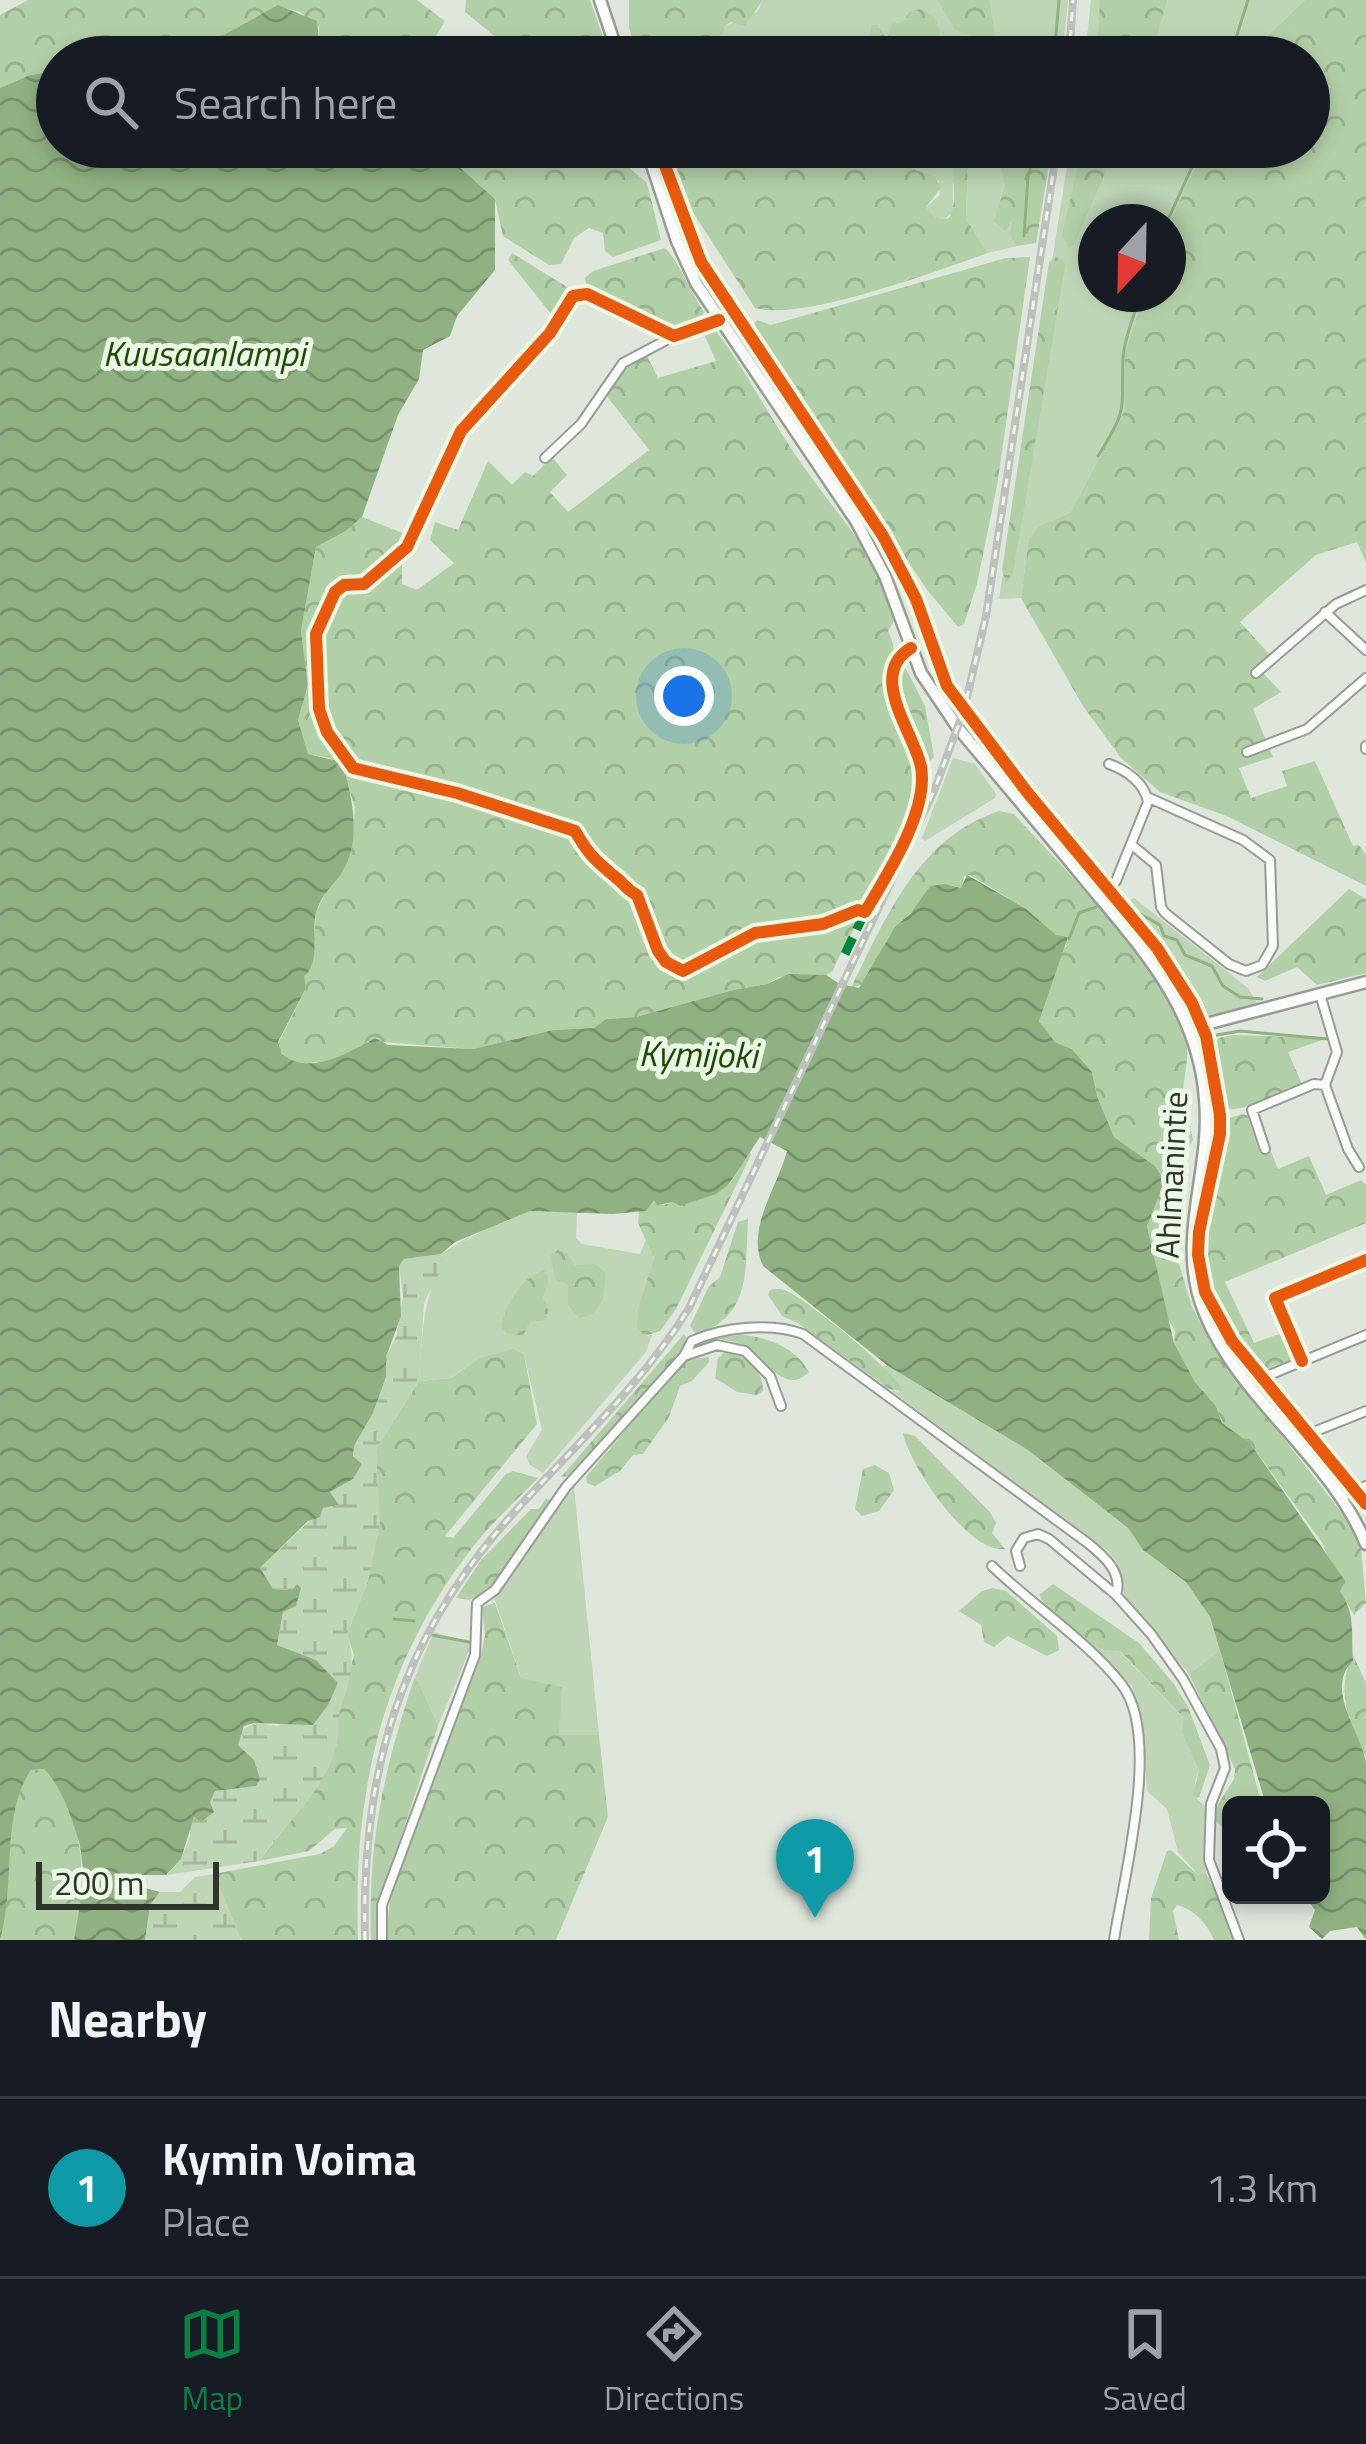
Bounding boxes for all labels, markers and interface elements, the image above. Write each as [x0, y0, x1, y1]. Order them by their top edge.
search box [36, 36, 1330, 168]
text: Search here [174, 68, 397, 136]
icon: search [78, 69, 144, 135]
north arrow [1078, 204, 1186, 312]
water label: Kuusaanlampi [103, 325, 309, 380]
your location [654, 666, 714, 726]
water label: Kymijoki [638, 1025, 761, 1082]
street label: Ahlmanintie [1142, 1090, 1200, 1260]
map controls [1222, 1796, 1330, 1904]
button: locate [1222, 1796, 1330, 1904]
pin: 1 [776, 1819, 854, 1918]
scale bar [36, 1856, 219, 1909]
text: 200 m [54, 1858, 144, 1908]
text: Nearby [48, 1979, 207, 2057]
text: Kymin Voima [162, 2124, 417, 2192]
text: 1 [76, 2158, 98, 2217]
text: 1.3 km [1206, 2158, 1318, 2217]
text: Place [162, 2192, 250, 2251]
tab: Map [179, 2301, 245, 2423]
tab: Directions [604, 2301, 744, 2423]
tab: Saved [1103, 2301, 1187, 2423]

